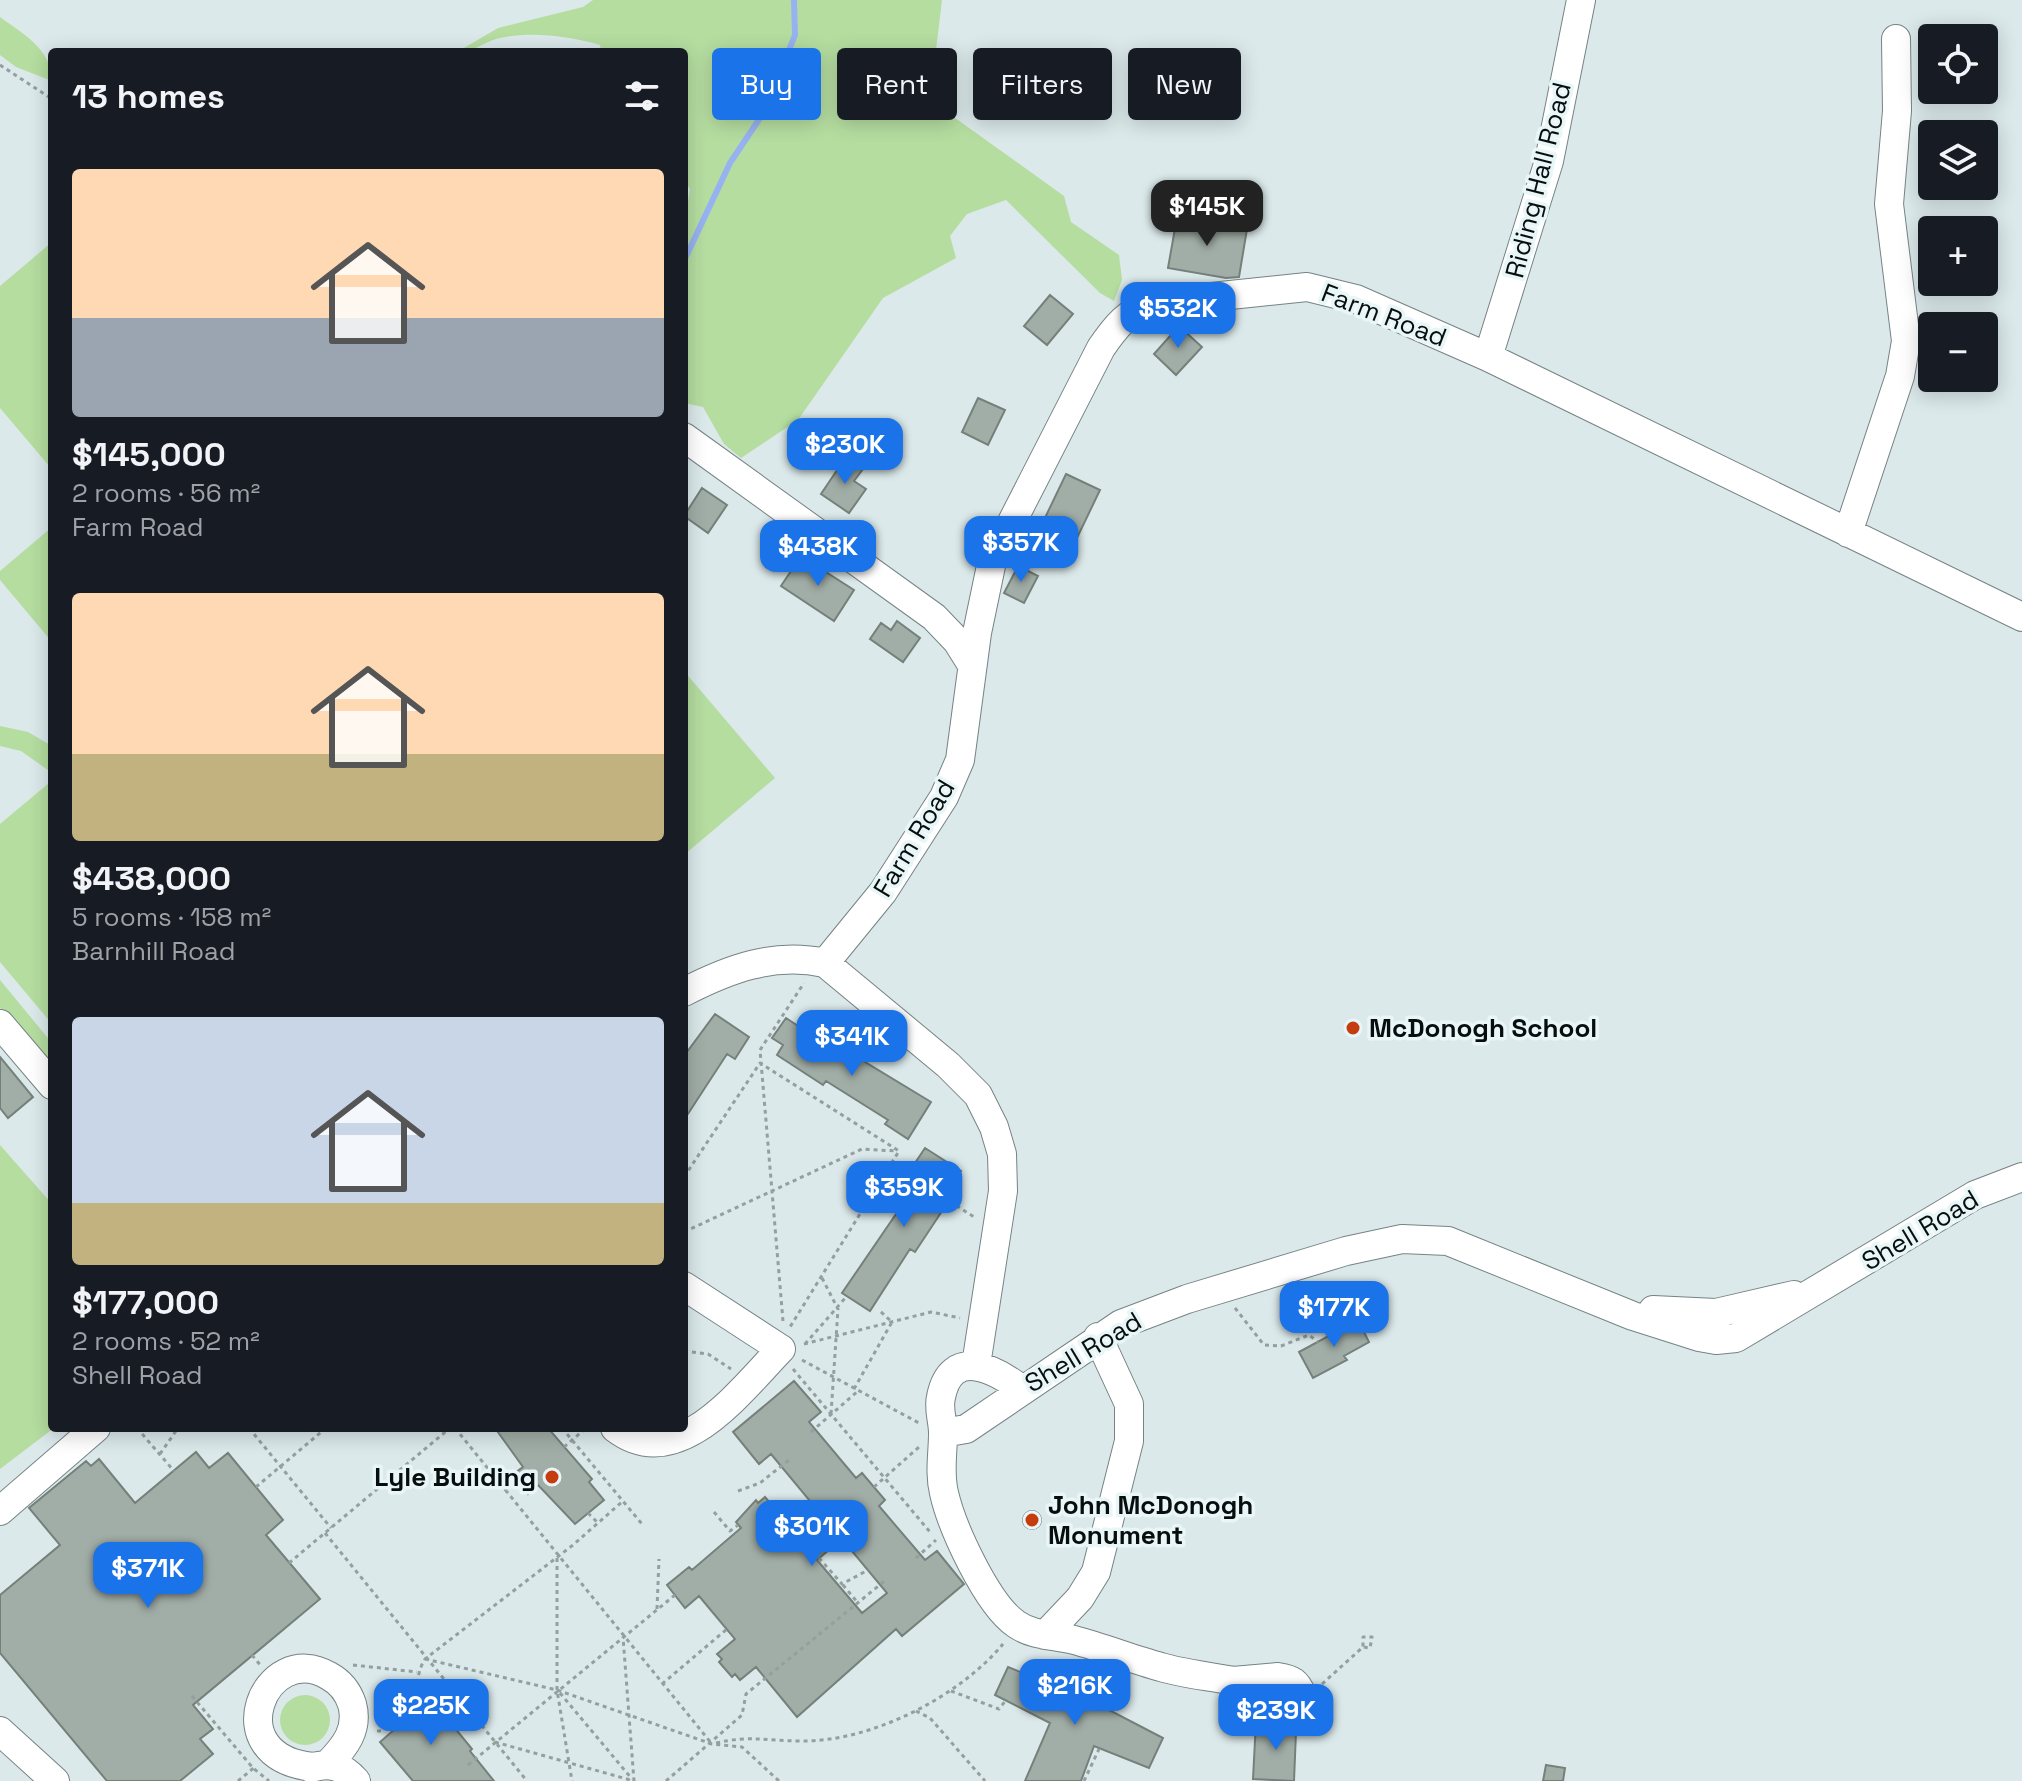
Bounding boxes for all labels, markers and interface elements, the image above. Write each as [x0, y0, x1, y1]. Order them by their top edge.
map controls [1918, 24, 1998, 392]
button: locate [1918, 24, 1998, 104]
chip: Buy [712, 48, 821, 120]
chip: Rent [837, 48, 957, 120]
chip: Filters [973, 48, 1112, 120]
chip: New [1128, 48, 1241, 120]
icon: filters [620, 74, 664, 118]
text: 13 homes [72, 75, 225, 118]
street label: Riding Hall Road [1497, 79, 1579, 281]
button: layers [1918, 120, 1998, 200]
pin: $145K [1151, 180, 1263, 248]
text: $145K [1169, 189, 1245, 223]
button: + [1918, 216, 1998, 296]
icon: home [296, 221, 440, 365]
street label: Farm Road [1317, 276, 1451, 354]
pin: $532K [1122, 282, 1234, 350]
text: $532K [1139, 291, 1217, 325]
button: − [1918, 312, 1998, 392]
pin: $230K [789, 418, 901, 486]
text: $230K [805, 427, 885, 461]
text: $145,000 [72, 433, 226, 476]
text: 2 rooms · 56 m² [72, 476, 260, 510]
text: Farm Road [72, 510, 203, 544]
pin: $357K [965, 516, 1077, 584]
pin: $438K [762, 520, 874, 588]
text: $357K [982, 525, 1060, 559]
text: $438K [778, 529, 858, 563]
icon: home [296, 645, 440, 789]
street label: Farm Road [866, 773, 962, 903]
text: $438,000 [72, 857, 231, 900]
text: 5 rooms · 158 m² [72, 900, 271, 934]
text: Barnhill Road [72, 934, 235, 968]
pin: $341K [796, 1010, 908, 1078]
place label: McDonogh School [1369, 1011, 1597, 1045]
text: $341K [814, 1019, 890, 1053]
marker: McDonogh School [1344, 1019, 1362, 1037]
icon: home [296, 1069, 440, 1213]
pin: $359K [848, 1161, 960, 1229]
text: $359K [864, 1170, 944, 1204]
street label: Shell Road [1855, 1182, 1985, 1278]
text: $177,000 [72, 1281, 219, 1324]
pin: $177K [1278, 1281, 1390, 1349]
text: $177K [1298, 1290, 1370, 1324]
street label: Shell Road [1018, 1304, 1148, 1400]
text: 2 rooms · 52 m² [72, 1324, 260, 1358]
text: Shell Road [72, 1358, 203, 1392]
place label: Lyle Building [374, 1460, 536, 1494]
marker: Lyle Building [543, 1468, 561, 1486]
place label: John McDonogh Monument [1048, 1488, 1253, 1552]
pin: $301K [756, 1500, 868, 1568]
text: $301K [774, 1509, 850, 1543]
marker: John McDonogh Monument [1023, 1511, 1041, 1529]
pin: $371K [92, 1542, 204, 1610]
text: $371K [111, 1551, 185, 1585]
pin: $216K [1019, 1659, 1131, 1727]
text: $216K [1037, 1668, 1113, 1702]
pin: $225K [375, 1679, 487, 1747]
pin: $239K [1220, 1684, 1332, 1752]
text: $225K [392, 1688, 470, 1722]
text: $239K [1236, 1693, 1316, 1727]

